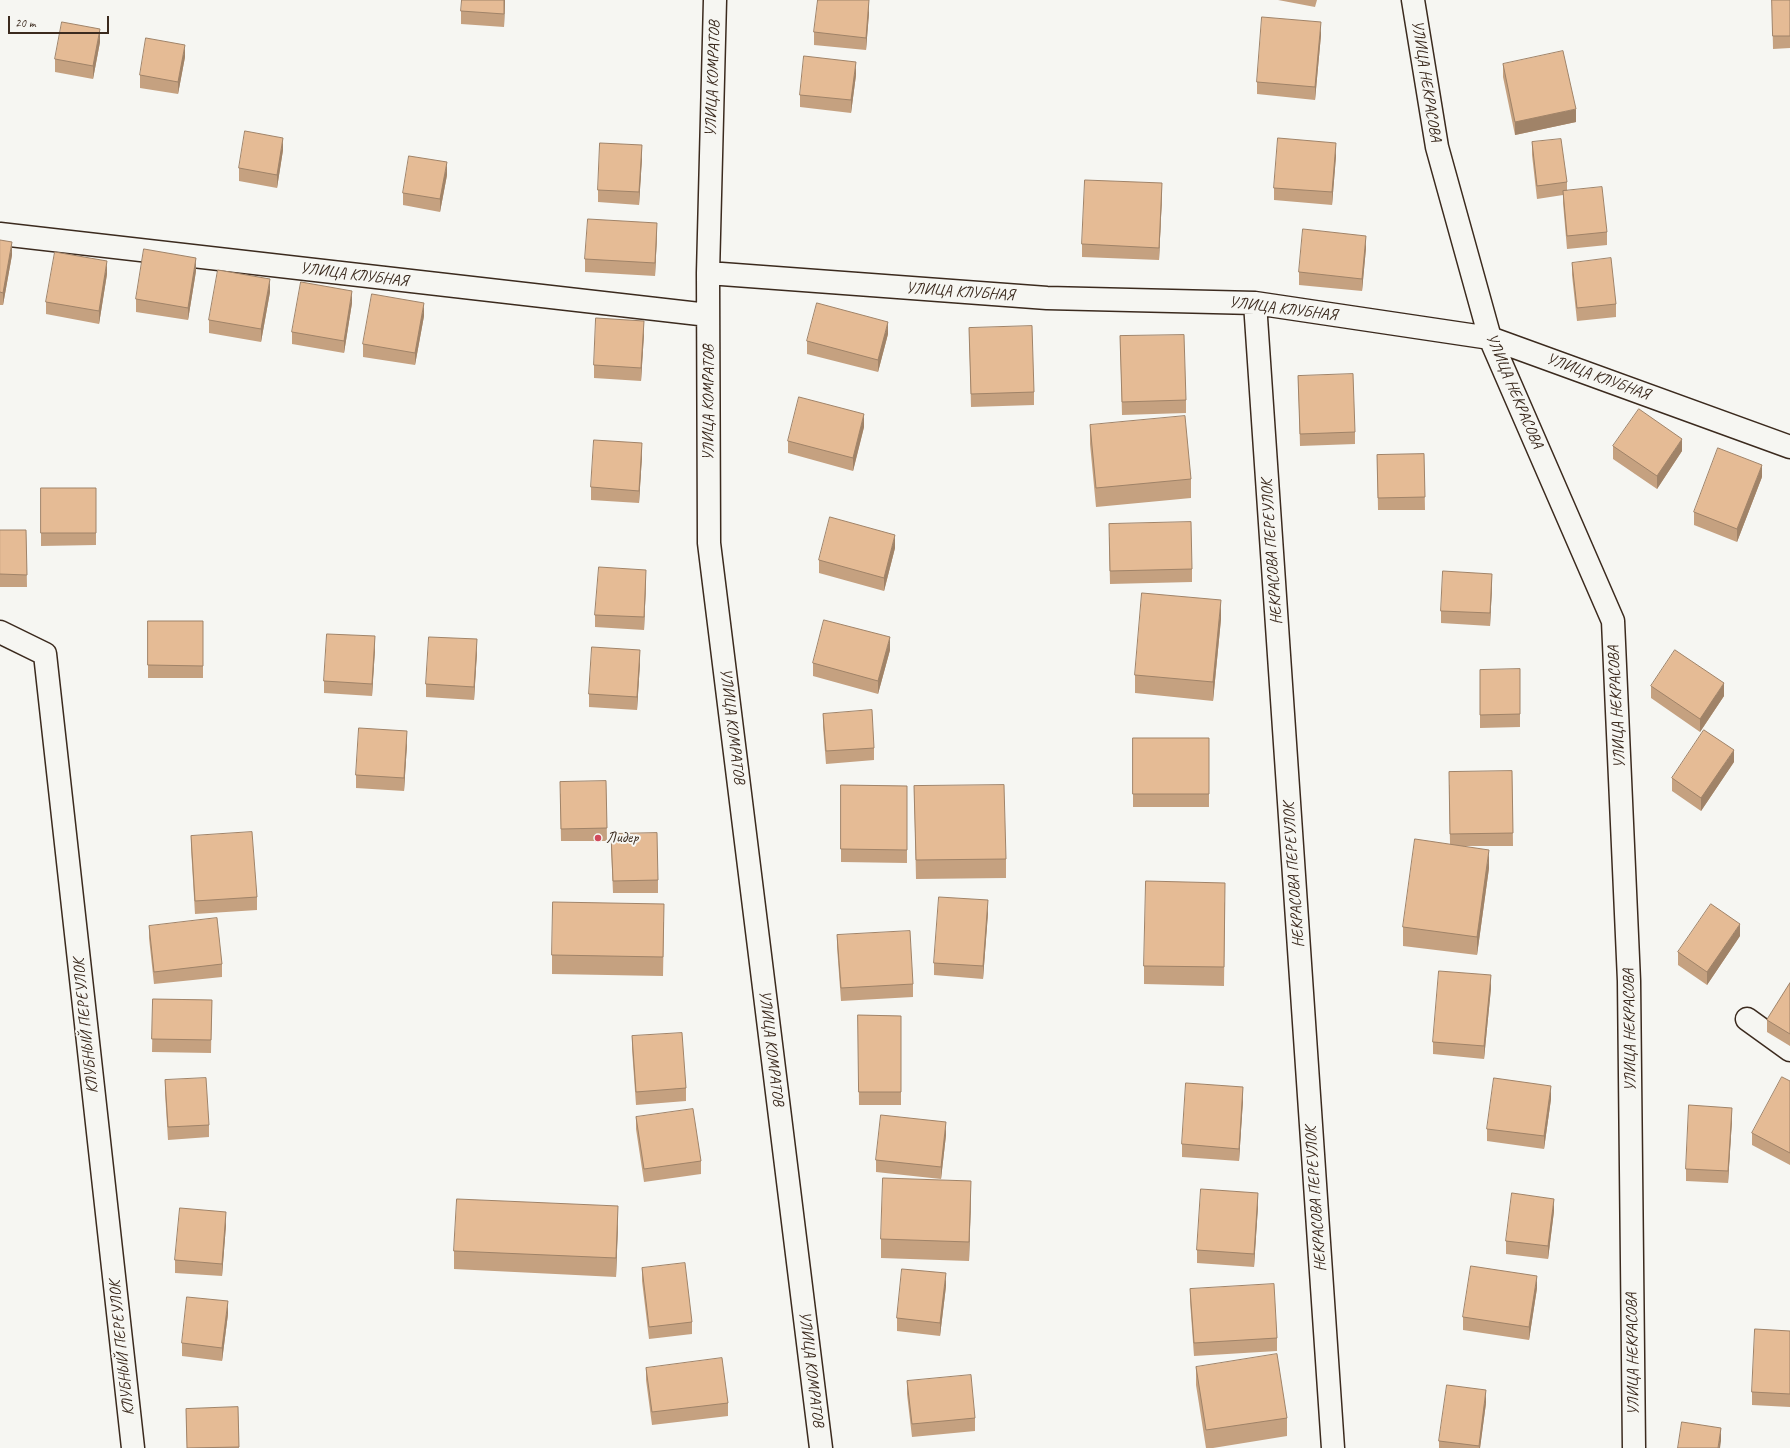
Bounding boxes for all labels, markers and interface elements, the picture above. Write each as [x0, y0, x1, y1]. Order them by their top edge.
scale bar [10, 8, 111, 34]
text: 20 m [15, 15, 35, 31]
street label: УЛИЦА НЕКРАСОВА [1407, 19, 1445, 143]
street label: УЛИЦА КОМРАТОВ [701, 21, 725, 137]
street label: УЛИЦА КЛУБНАЯ [299, 259, 409, 291]
street label: УЛИЦА КЛУБНАЯ [905, 279, 1015, 305]
street label: УЛИЦА КЛУБНАЯ [1228, 293, 1338, 325]
street label: УЛИЦА НЕКРАСОВА [1481, 331, 1547, 451]
street label: УЛИЦА КОМРАТОВ [699, 345, 719, 461]
street label: УЛИЦА КЛУБНАЯ [1544, 349, 1652, 405]
street label: НЕКРАСОВА ПЕРЕУЛОК [1257, 479, 1287, 625]
street label: УЛИЦА НЕКРАСОВА [1604, 645, 1630, 769]
street label: УЛИЦА КОМРАТОВ [715, 667, 749, 785]
street label: НЕКРАСОВА ПЕРЕУЛОК [1279, 802, 1309, 948]
place label: Лидер [606, 828, 638, 848]
marker: Лидер [593, 833, 603, 843]
street label: КЛУБНЫЙ ПЕРЕУЛОК [69, 957, 103, 1095]
street label: УЛИЦА НЕКРАСОВА [1619, 969, 1641, 1091]
street label: УЛИЦА КОМРАТОВ [754, 989, 788, 1107]
street label: НЕКРАСОВА ПЕРЕУЛОК [1301, 1126, 1331, 1272]
street label: КЛУБНЫЙ ПЕРЕУЛОК [105, 1279, 139, 1417]
street label: УЛИЦА НЕКРАСОВА [1622, 1293, 1644, 1415]
street label: УЛИЦА КОМРАТОВ [794, 1310, 828, 1428]

